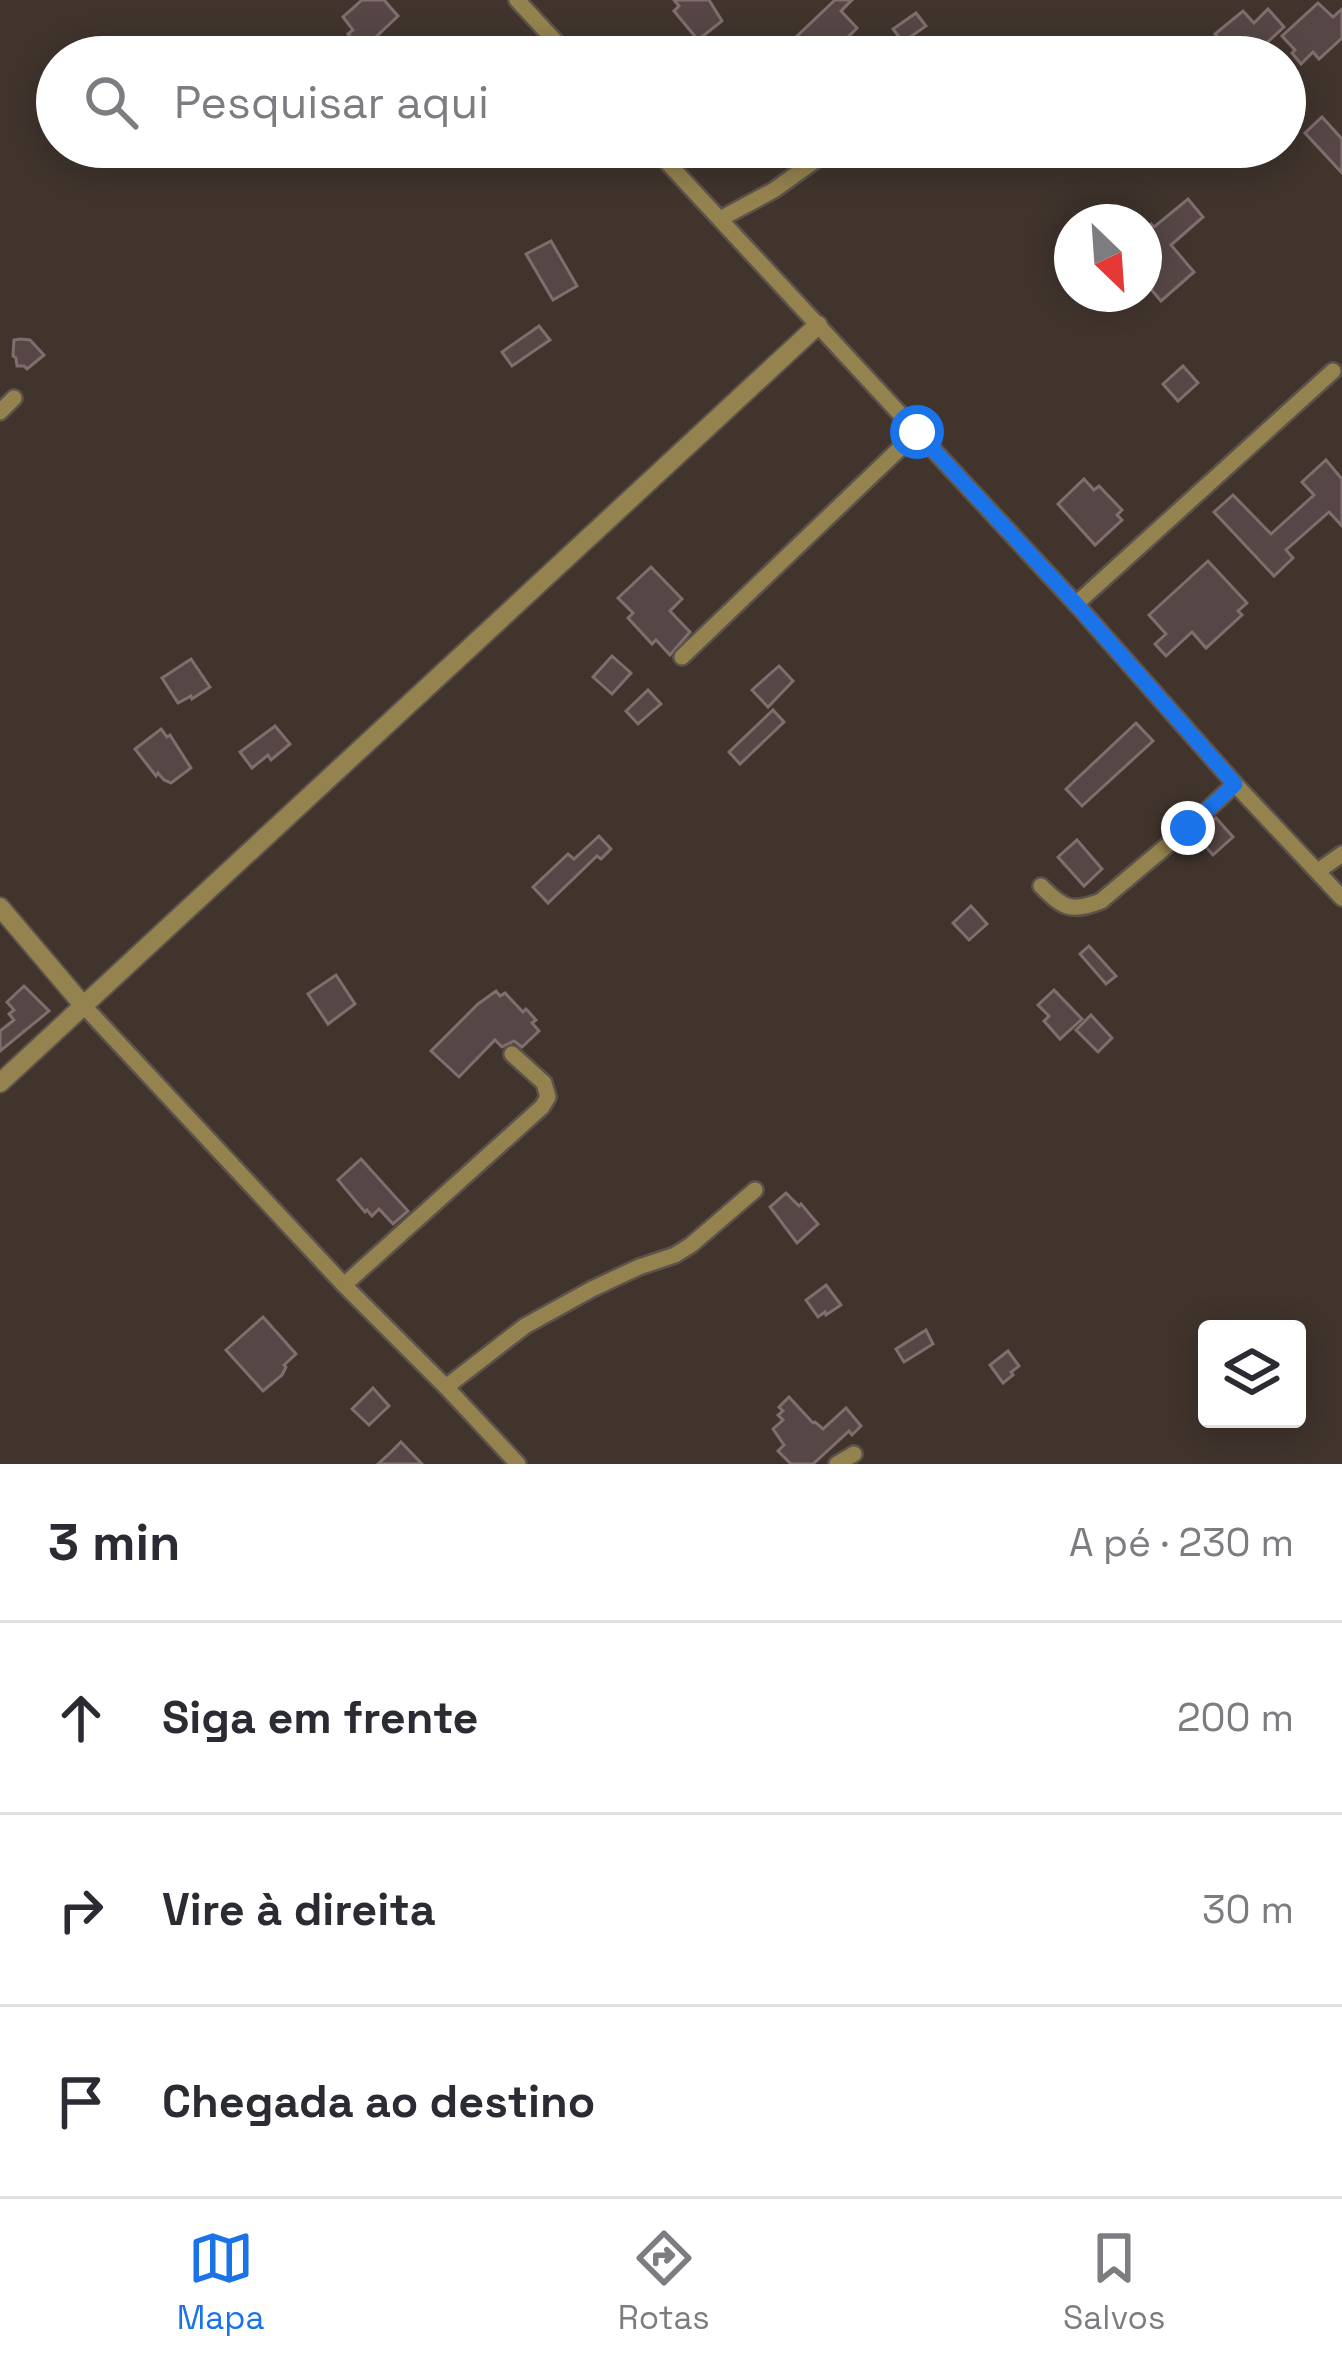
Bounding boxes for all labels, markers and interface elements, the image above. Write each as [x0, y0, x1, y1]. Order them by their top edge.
search box [36, 36, 1306, 168]
icon: search [78, 69, 144, 135]
text: Pesquisar aqui [174, 74, 489, 131]
north arrow [1054, 204, 1162, 312]
route start [890, 405, 944, 459]
route end [1161, 801, 1215, 855]
map controls [1198, 1320, 1306, 1428]
button: layers [1198, 1320, 1306, 1428]
text: 3 min [48, 1510, 181, 1575]
text: A pé · 230 m [1069, 1518, 1294, 1567]
icon: ahead [48, 1685, 114, 1751]
text: Siga em frente [162, 1689, 479, 1746]
text: 200 m [1177, 1693, 1294, 1742]
icon: right [48, 1877, 114, 1943]
text: Vire à direita [162, 1881, 436, 1938]
text: 30 m [1202, 1885, 1294, 1934]
icon: arrive [48, 2069, 114, 2135]
text: Chegada ao destino [162, 2073, 595, 2130]
tab: Mapa [177, 2225, 264, 2339]
tab: Rotas [618, 2225, 710, 2339]
tab: Salvos [1063, 2225, 1165, 2339]

